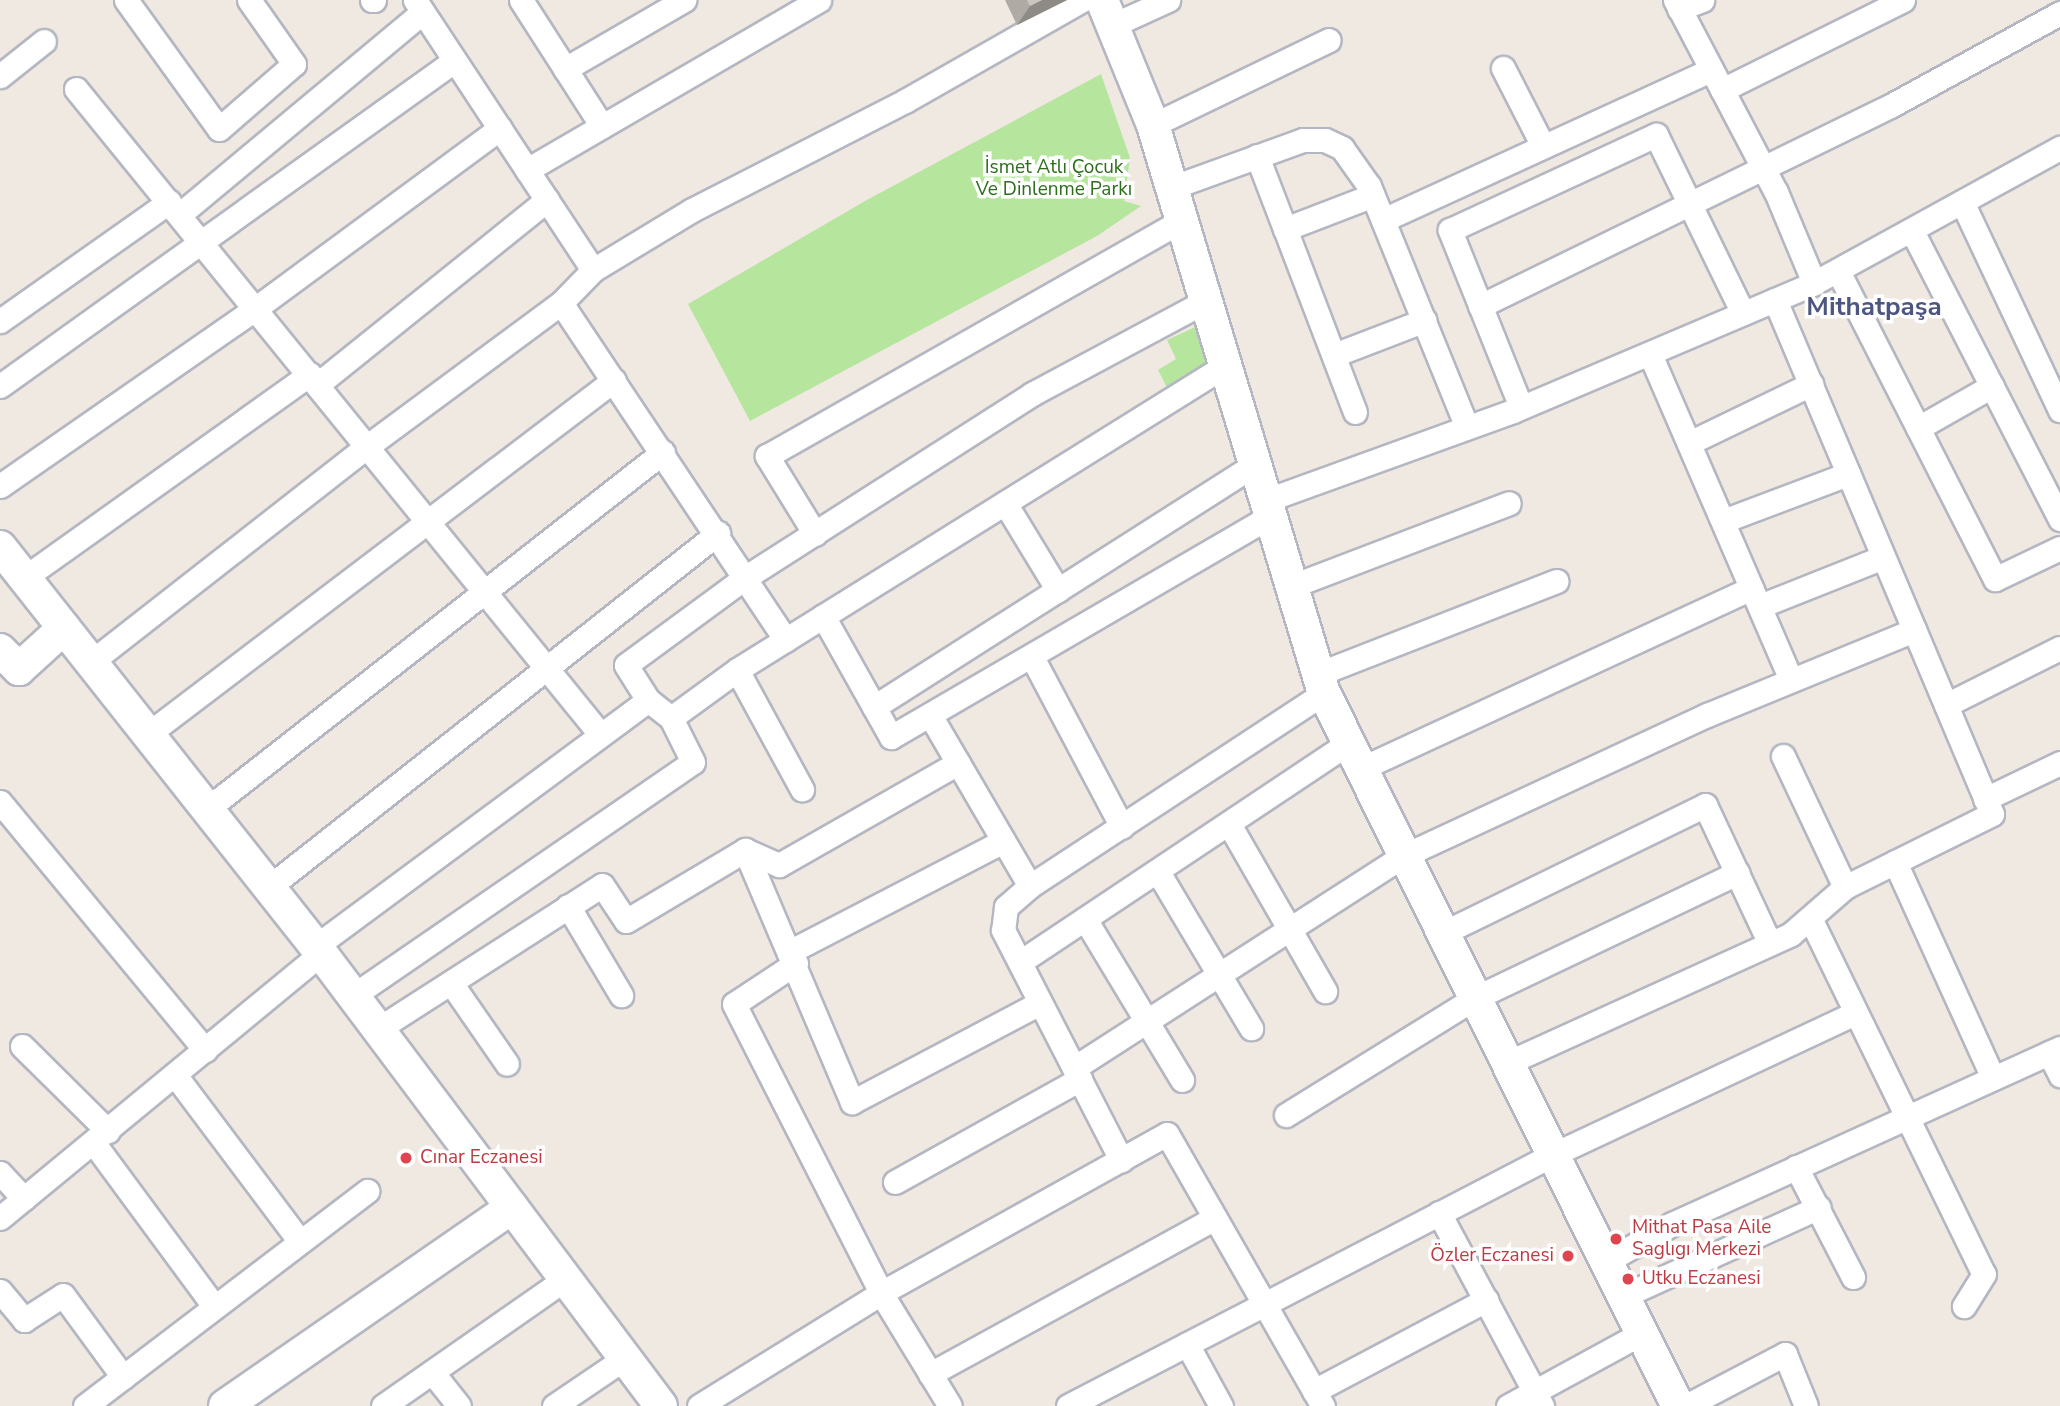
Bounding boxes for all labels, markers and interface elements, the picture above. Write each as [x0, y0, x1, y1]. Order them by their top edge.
park label: İsmet Atlı Çocuk Ve Dinlenme Parkı [976, 157, 1132, 201]
district label: Mithatpaşa [1806, 291, 1942, 323]
place label: Cınar Eczanesi [420, 1147, 543, 1169]
marker: Cınar Eczanesi [398, 1150, 414, 1166]
place label: Mithat Pasa Aile Saglıgı Merkezi [1632, 1217, 1771, 1261]
marker: Mithat Pasa Aile Saglıgı Merkezi [1606, 1229, 1626, 1249]
place label: Özler Eczanesi [1430, 1245, 1554, 1267]
marker: Özler Eczanesi [1560, 1248, 1576, 1264]
place label: Utku Eczanesi [1642, 1268, 1761, 1290]
marker: Utku Eczanesi [1620, 1271, 1636, 1287]

